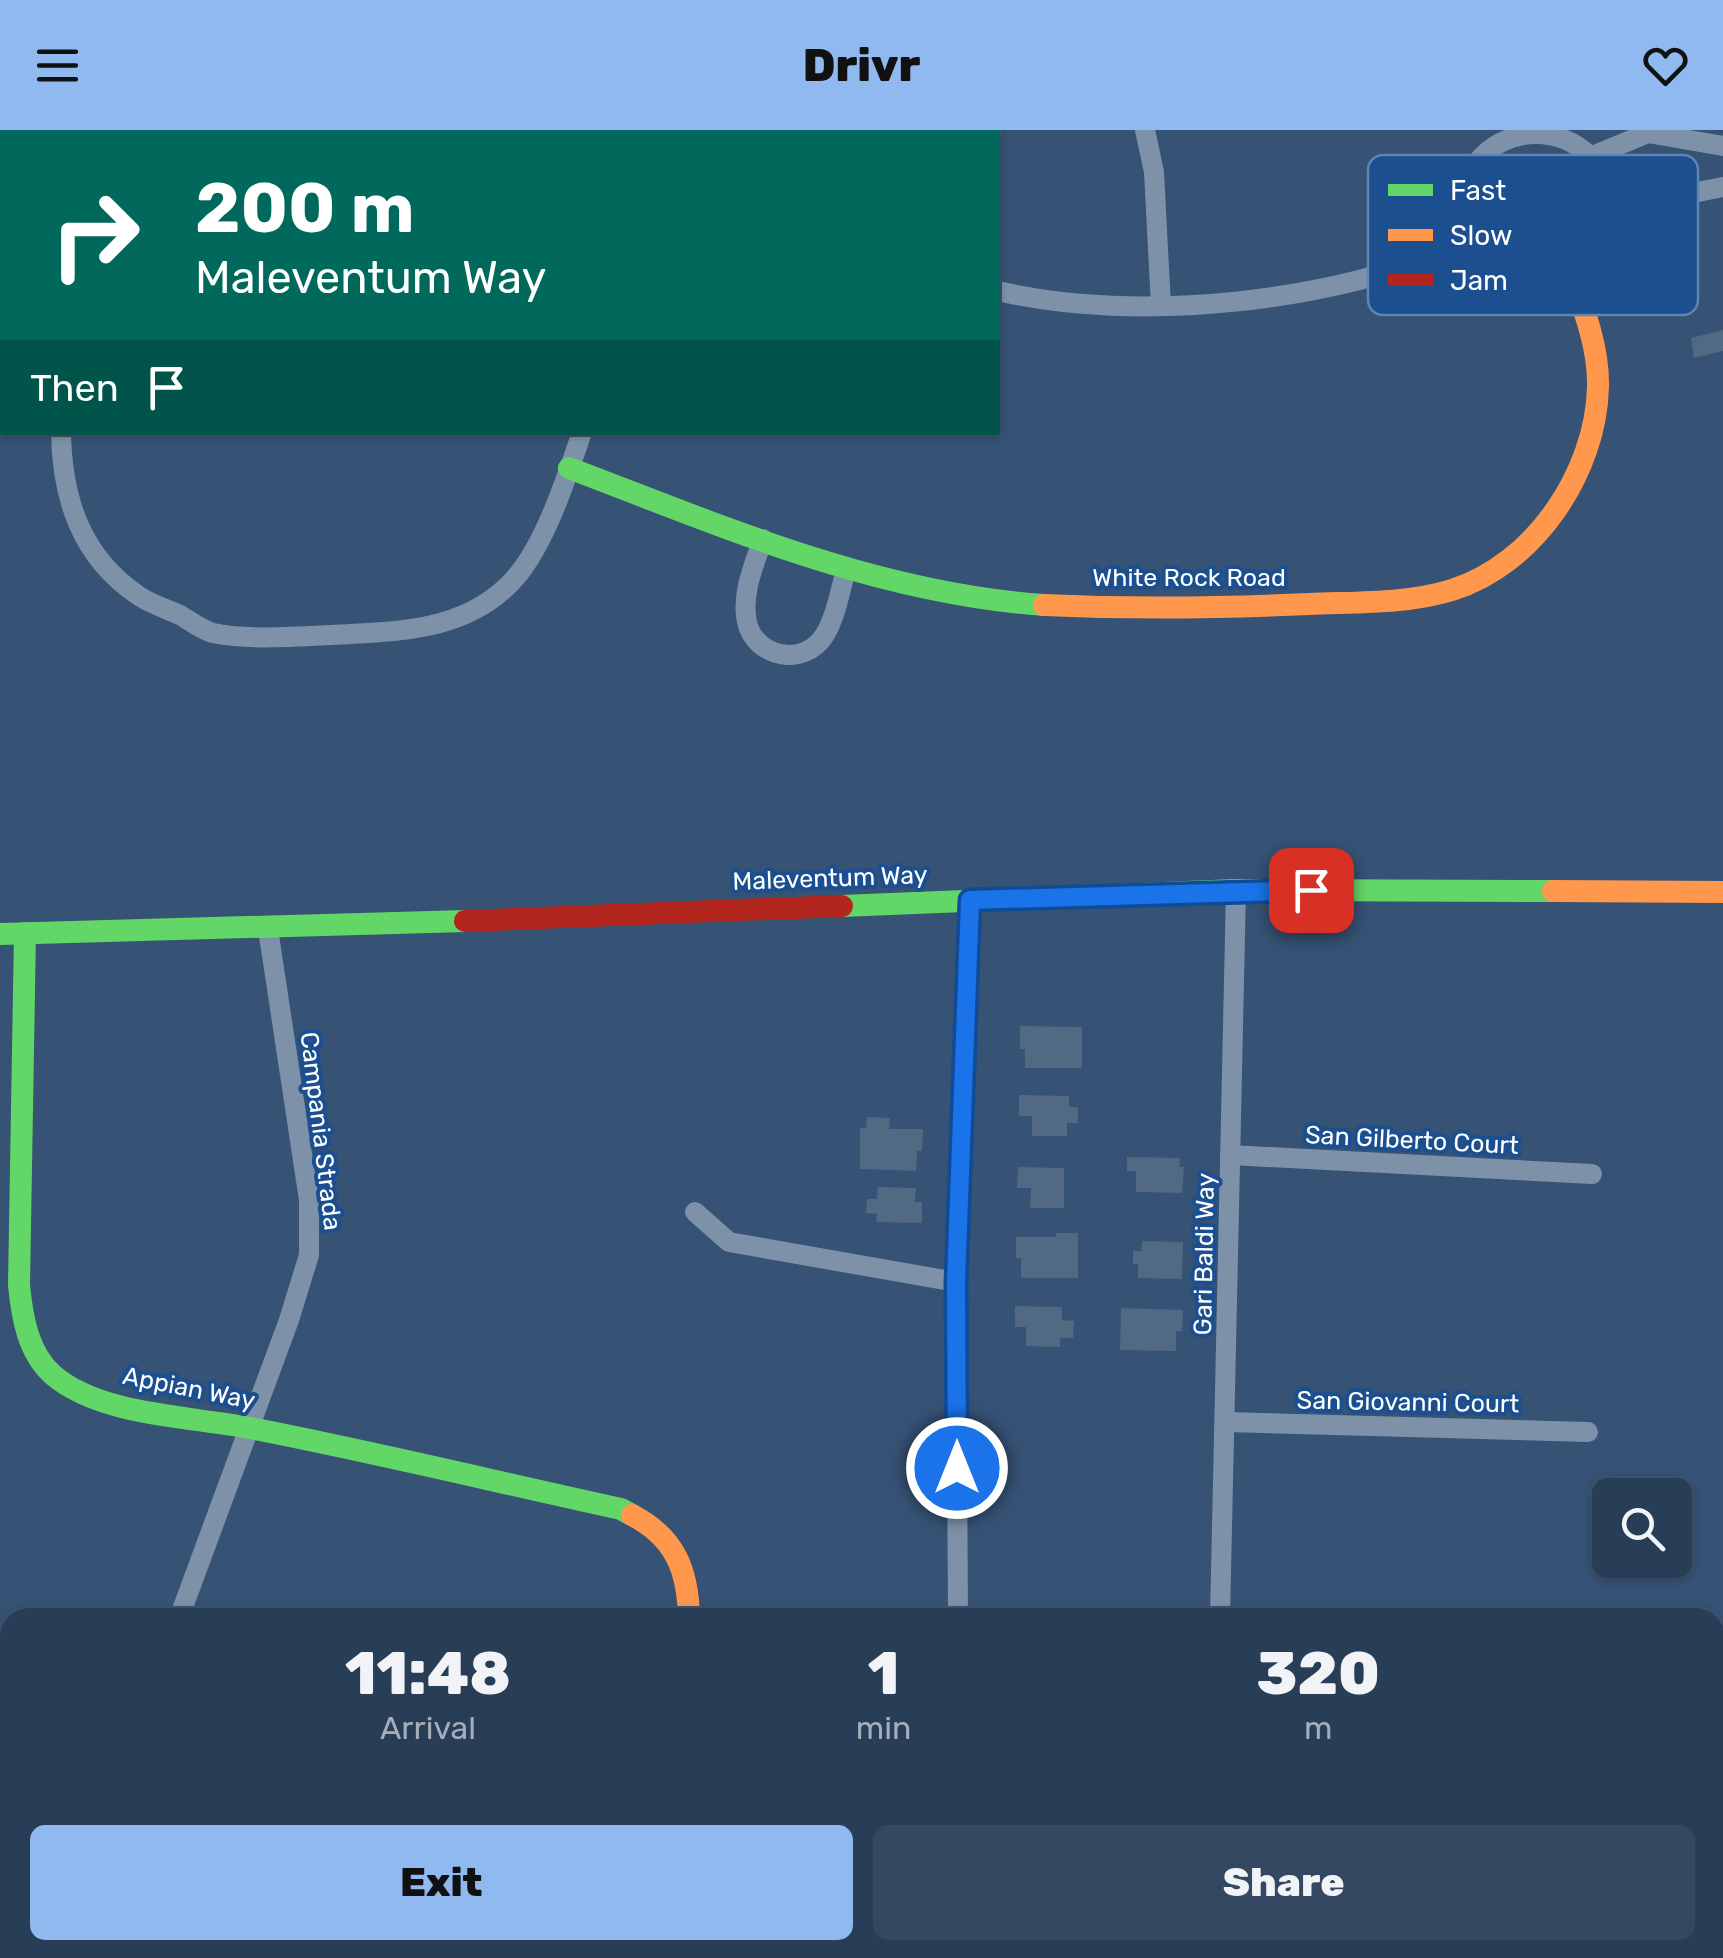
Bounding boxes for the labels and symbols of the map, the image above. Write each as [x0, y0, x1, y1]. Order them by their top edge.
legend [1368, 155, 1698, 315]
text: Fast [1450, 174, 1506, 207]
text: Slow [1450, 219, 1512, 252]
text: Jam [1450, 264, 1508, 297]
street label: White Rock Road [1092, 563, 1286, 592]
pin [1269, 848, 1354, 933]
street label: Maleventum Way [732, 860, 928, 896]
street label: Campania Strada [294, 1030, 348, 1232]
street label: San Gilberto Court [1305, 1120, 1520, 1160]
street label: Gari Baldi Way [1188, 1172, 1220, 1335]
street label: Appian Way [120, 1361, 258, 1415]
street label: San Giovanni Court [1296, 1386, 1520, 1418]
position arrow [905, 1416, 1009, 1520]

